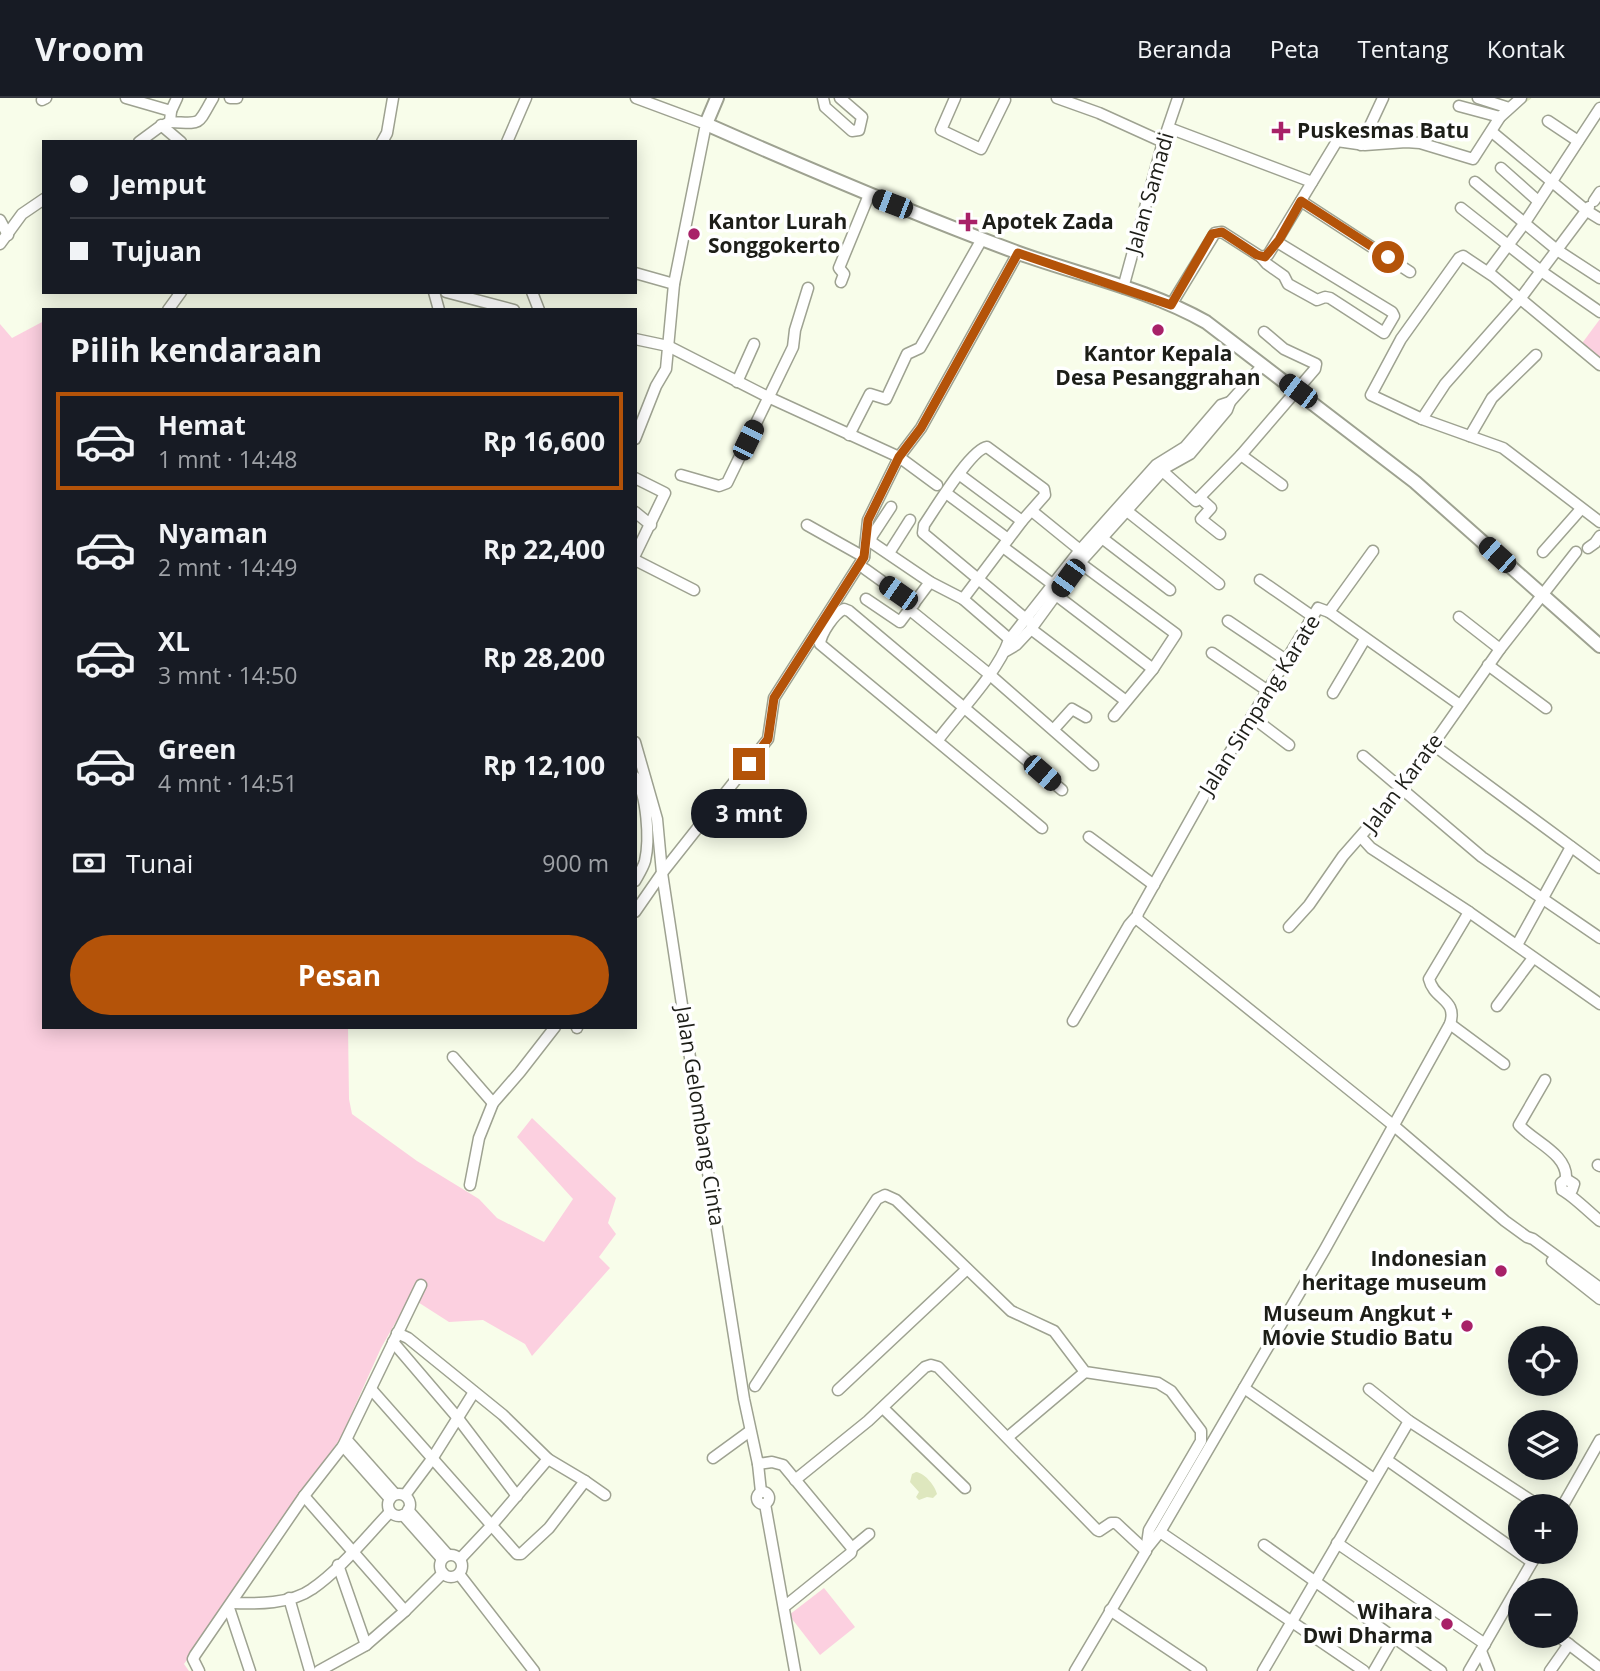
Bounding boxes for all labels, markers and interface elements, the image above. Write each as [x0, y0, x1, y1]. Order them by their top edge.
text: Vroom [35, 26, 145, 71]
text: Beranda [1137, 32, 1232, 65]
text: Peta [1270, 32, 1320, 65]
text: Tentang [1358, 32, 1449, 65]
text: Kontak [1487, 32, 1565, 65]
place label: Puskesmas Batu [1297, 116, 1469, 144]
marker: Puskesmas Batu [1271, 121, 1291, 141]
street label: Jalan Samadi [1118, 129, 1180, 259]
text: Jemput [112, 166, 206, 202]
car [869, 187, 916, 221]
place label: Kantor Lurah Songgokerto [708, 207, 847, 259]
place label: Apotek Zada [982, 207, 1114, 235]
marker: Apotek Zada [960, 214, 976, 230]
marker: Kantor Lurah Songgokerto [686, 226, 702, 242]
text: Tujuan [112, 233, 202, 269]
route start [1372, 241, 1404, 273]
marker: Kantor Kepala Desa Pesanggrahan [1150, 322, 1166, 338]
text: Pilih kendaraan [70, 328, 322, 371]
place label: Kantor Kepala Desa Pesanggrahan [1055, 339, 1261, 391]
car [1275, 370, 1322, 412]
text: Hemat [158, 407, 246, 443]
icon: car [74, 410, 137, 473]
car [730, 417, 767, 463]
text: Rp 16,600 [483, 423, 605, 459]
text: 1 mnt · 14:48 [158, 443, 297, 475]
text: Nyaman [158, 515, 268, 551]
icon: car [74, 518, 137, 581]
text: Rp 22,400 [483, 531, 605, 567]
car [1475, 533, 1520, 577]
text: 2 mnt · 14:49 [158, 551, 297, 583]
car [1048, 555, 1089, 601]
car [875, 572, 922, 614]
street label: Jalan Simpang Karate [1191, 609, 1326, 801]
text: XL [158, 623, 190, 659]
icon: car [74, 626, 137, 689]
text: Rp 28,200 [483, 639, 605, 675]
text: 3 mnt · 14:50 [158, 659, 297, 691]
street label: Jalan Karate [1355, 727, 1448, 839]
text: Green [158, 731, 236, 767]
icon: car [74, 734, 137, 797]
text: Rp 12,100 [483, 747, 605, 783]
route end [733, 748, 765, 780]
car [1020, 751, 1065, 795]
text: 4 mnt · 14:51 [158, 767, 297, 799]
callout: 3 mnt [691, 788, 807, 838]
text: 3 mnt [716, 797, 782, 829]
icon: cash [70, 844, 108, 882]
text: Tunai [126, 845, 193, 881]
text: 900 m [542, 847, 609, 879]
button: Pesan [70, 935, 609, 1015]
street label: Jalan Gelombang Cinta [669, 1002, 732, 1228]
place label: Indonesian heritage museum [1302, 1244, 1487, 1296]
marker: Indonesian heritage museum [1493, 1263, 1509, 1279]
place label: Museum Angkut + Movie Studio Batu [1262, 1299, 1453, 1351]
marker: Museum Angkut + Movie Studio Batu [1459, 1318, 1475, 1334]
map controls [1508, 1326, 1578, 1648]
button: locate [1508, 1326, 1578, 1396]
button: layers [1508, 1410, 1578, 1480]
button: + [1508, 1494, 1578, 1564]
button: − [1508, 1578, 1578, 1648]
place label: Wihara Dwi Dharma [1303, 1597, 1433, 1649]
marker: Wihara Dwi Dharma [1439, 1616, 1455, 1632]

